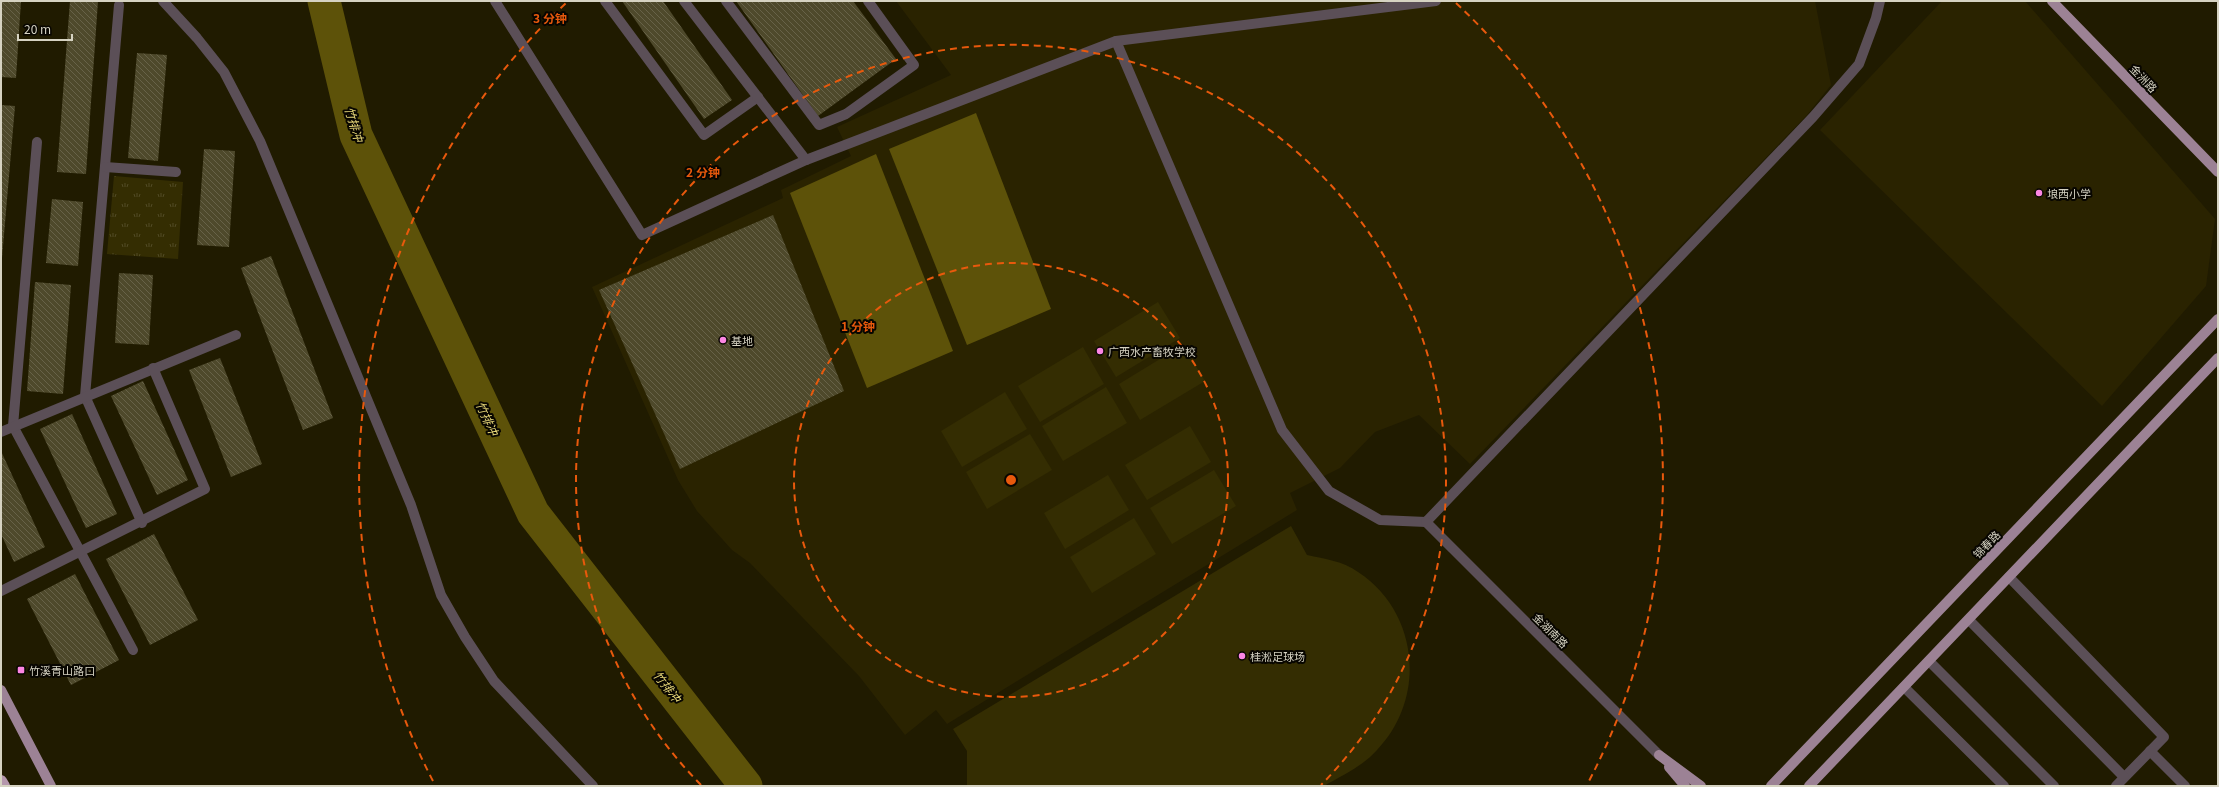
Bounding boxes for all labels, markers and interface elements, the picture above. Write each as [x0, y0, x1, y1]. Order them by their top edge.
text: 3 分钟 [533, 9, 567, 26]
scale bar [18, 16, 72, 42]
text: 20 m [24, 20, 51, 37]
street label: 金洲路 [2127, 61, 2161, 95]
water label: 竹排冲 [342, 104, 369, 146]
text: 2 分钟 [686, 163, 720, 180]
place label: 埌西小学 [2047, 185, 2091, 201]
marker: 埌西小学 [2034, 188, 2044, 198]
text: 1 分钟 [841, 317, 875, 334]
place label: 基地 [731, 332, 753, 348]
marker: 基地 [718, 335, 728, 345]
place label: 广西水产畜牧学校 [1108, 343, 1196, 359]
marker: 广西水产畜牧学校 [1095, 346, 1105, 356]
water label: 竹排冲 [473, 398, 504, 440]
centre of rings [1004, 473, 1018, 487]
street label: 锦春路 [1969, 527, 2003, 561]
street label: 金湖南路 [1530, 609, 1572, 651]
place label: 桂淞足球场 [1250, 648, 1305, 664]
marker: 桂淞足球场 [1237, 651, 1247, 661]
place label: 竹溪青山路口 [29, 662, 95, 678]
marker: 竹溪青山路口 [16, 665, 26, 675]
water label: 竹排冲 [650, 667, 687, 707]

